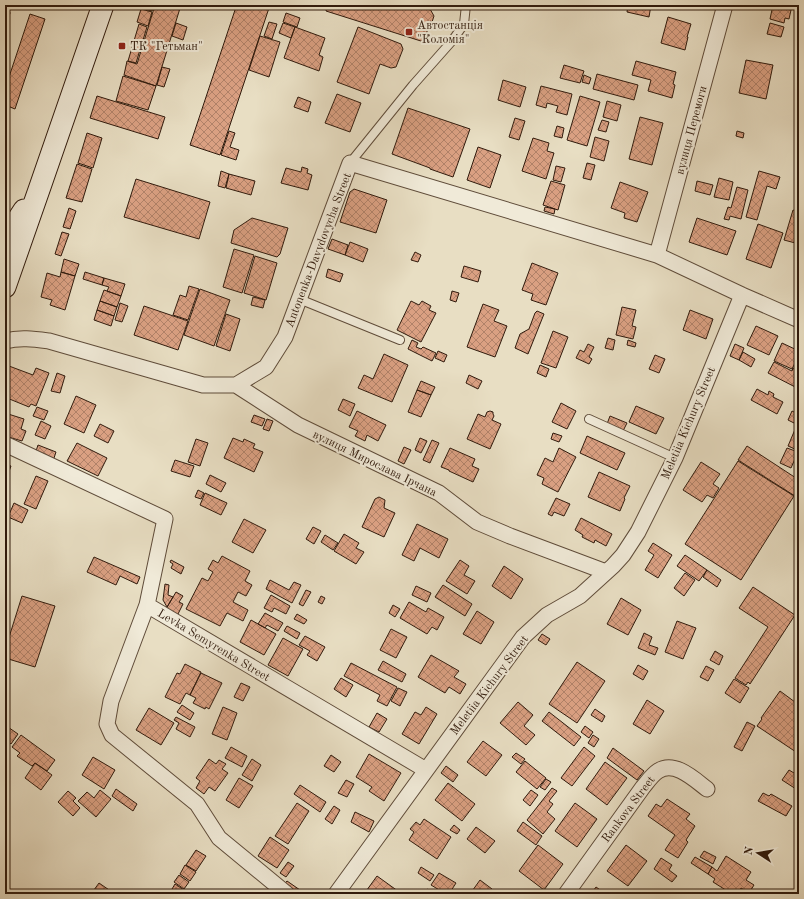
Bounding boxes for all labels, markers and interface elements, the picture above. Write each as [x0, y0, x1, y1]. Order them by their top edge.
place label: Автостанція "Коломія" [417, 19, 483, 46]
marker: Автостанція "Коломія" [404, 27, 414, 37]
marker: ТК "Гетьман" [117, 41, 127, 51]
place label: ТК "Гетьман" [130, 41, 203, 53]
street label: вулиця Перемоги [674, 85, 710, 176]
street label: Antonenka-Davydovycha Street [284, 171, 354, 329]
street label: Meletiia Kichury Street [660, 365, 718, 482]
street label: вулиця Мирослава Ірчана [311, 429, 439, 499]
street label: Levka Semyrenka Street [155, 608, 272, 684]
street label: Meletiia Kichury Street [449, 634, 531, 738]
street label: Rankova Street [600, 774, 658, 845]
north arrow [738, 833, 778, 873]
text: N [743, 845, 756, 856]

